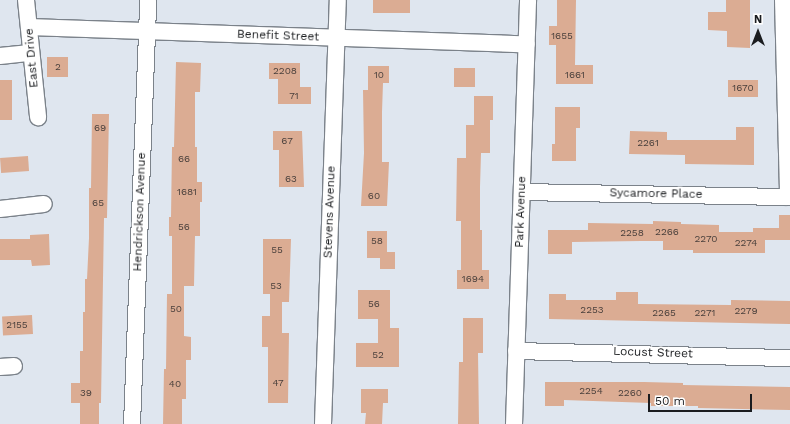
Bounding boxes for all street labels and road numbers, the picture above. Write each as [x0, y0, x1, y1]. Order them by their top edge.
street label: Benefit Street [237, 27, 319, 45]
street label: East Drive [22, 28, 42, 88]
street label: Hendrickson Avenue [131, 152, 149, 272]
street label: Stevens Avenue [321, 165, 339, 259]
street label: Park Avenue [513, 176, 529, 248]
street label: Sycamore Place [609, 186, 703, 202]
street label: Locust Street [613, 344, 693, 362]

